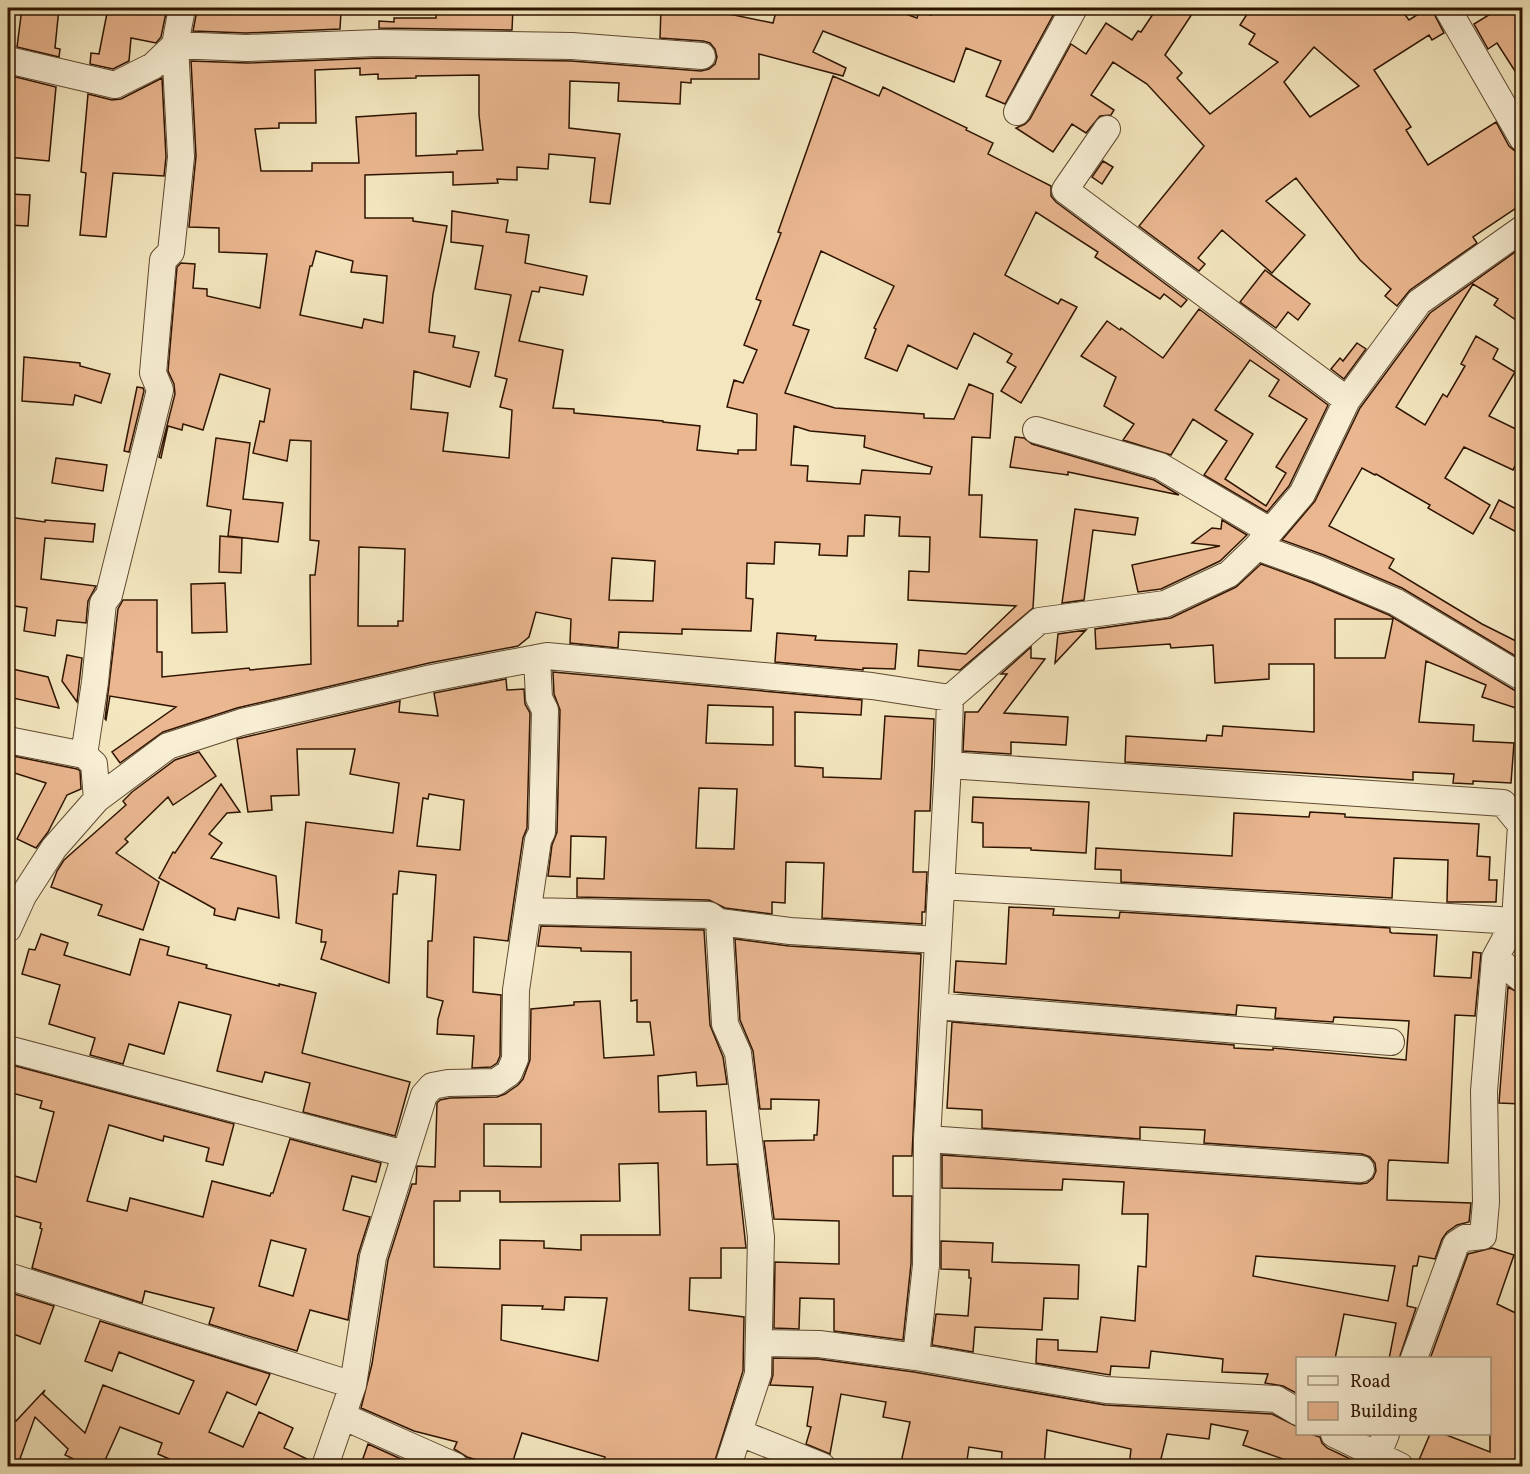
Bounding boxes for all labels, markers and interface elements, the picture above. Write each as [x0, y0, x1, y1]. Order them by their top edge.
legend [1296, 1357, 1491, 1435]
text: Road [1350, 1370, 1391, 1395]
text: Building [1350, 1400, 1418, 1425]

